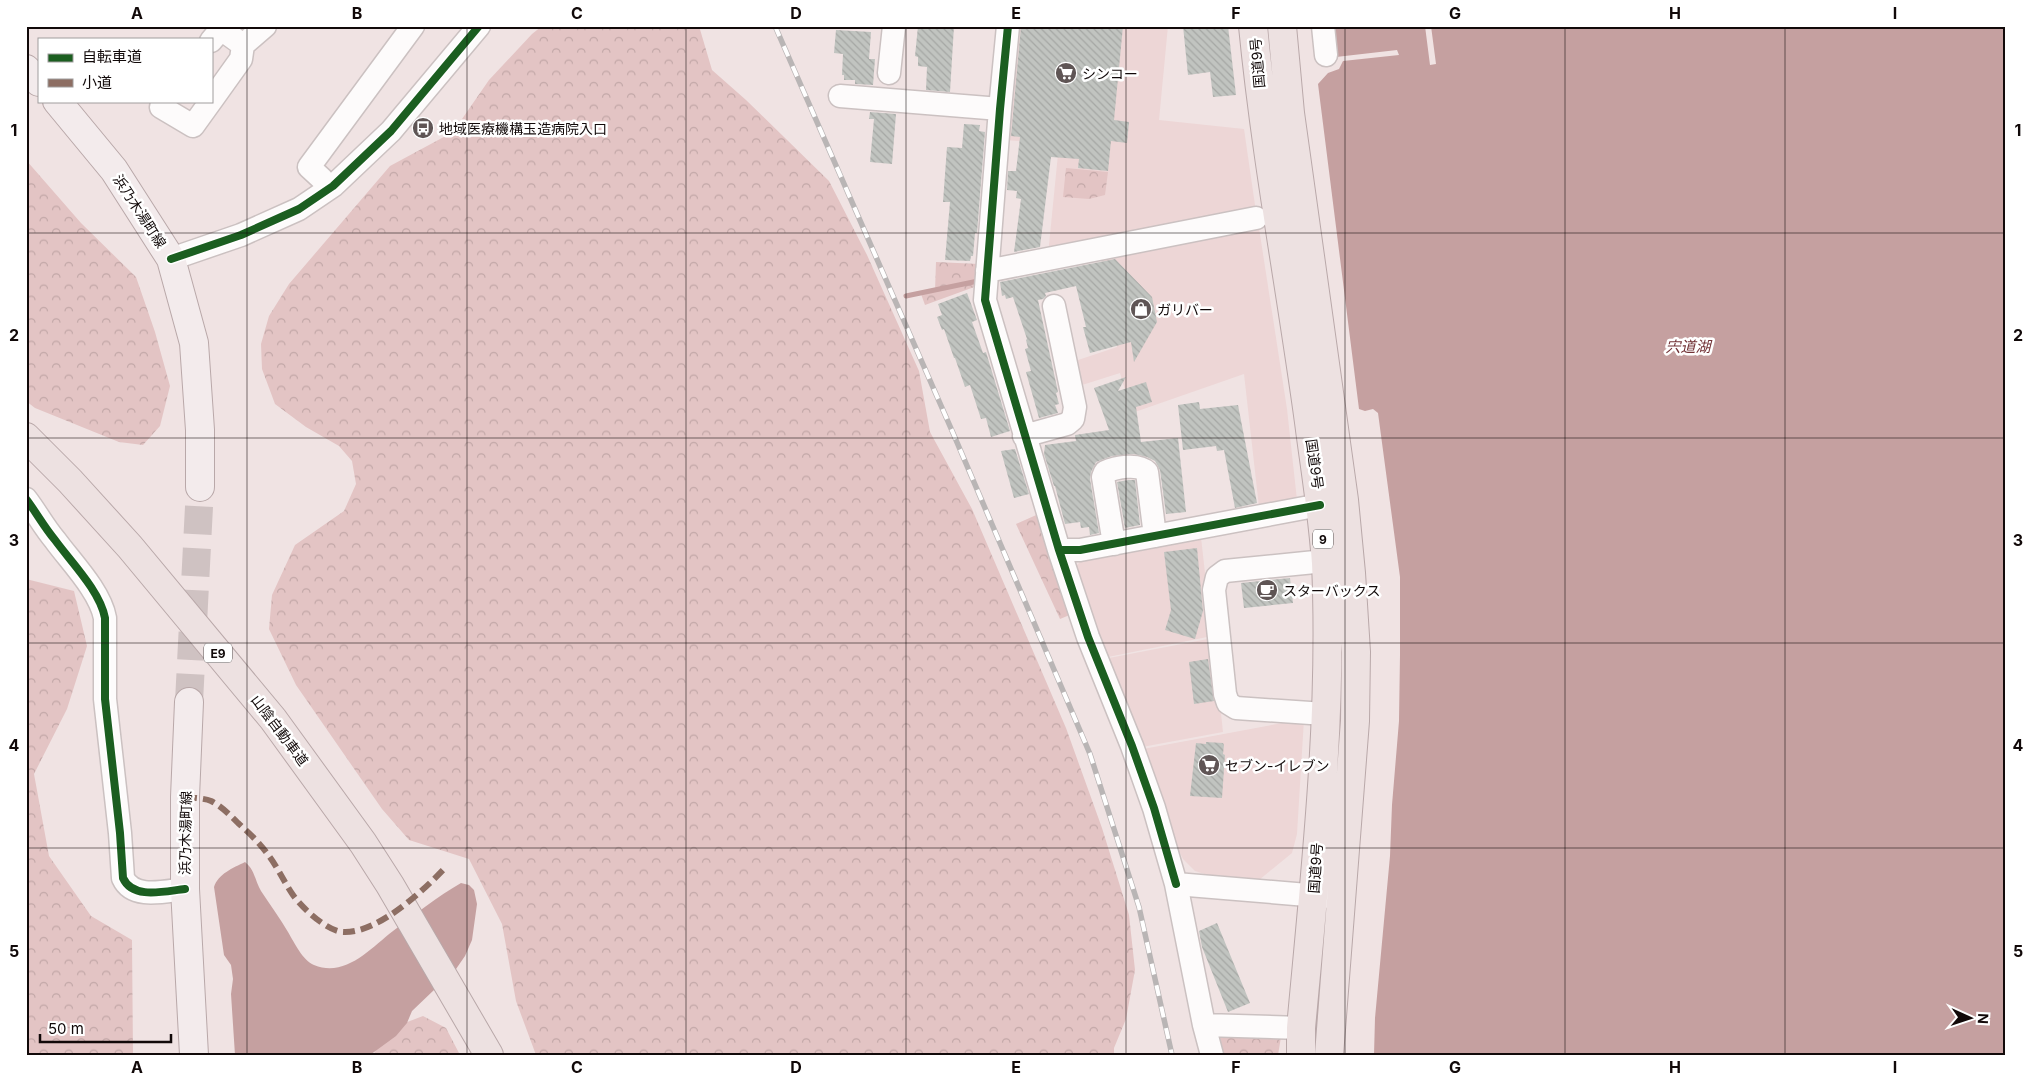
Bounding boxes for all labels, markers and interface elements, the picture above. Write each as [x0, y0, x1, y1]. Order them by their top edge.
text: A [131, 3, 143, 23]
text: B [352, 3, 362, 23]
text: C [571, 3, 583, 23]
text: D [790, 3, 802, 23]
text: E [1011, 3, 1021, 23]
text: F [1231, 3, 1241, 23]
text: G [1449, 3, 1461, 23]
text: H [1669, 3, 1681, 23]
text: I [1893, 3, 1897, 23]
street label: 国道9号 [1246, 37, 1268, 89]
legend [38, 38, 212, 102]
text: 自転車道 [82, 47, 142, 66]
supermarket icon: シンコー [1054, 61, 1078, 85]
place label: シンコー [1082, 65, 1138, 82]
text: 小道 [82, 73, 112, 92]
bus stop icon: 地域医療機構玉造病院入口 [411, 116, 435, 140]
text: 1 [11, 120, 17, 140]
place label: 地域医療機構玉造病院入口 [439, 120, 607, 137]
text: 1 [2015, 120, 2021, 140]
street label: 浜乃木湯町線 [110, 171, 170, 251]
shop icon: ガリバー [1129, 297, 1153, 321]
place label: ガリバー [1157, 301, 1213, 318]
text: 2 [9, 325, 19, 345]
text: 2 [2013, 325, 2023, 345]
water label: 宍道湖 [1665, 337, 1712, 356]
street label: 国道9号 [1303, 438, 1327, 490]
text: 3 [9, 530, 19, 550]
road number: 9 [1313, 530, 1333, 548]
text: 3 [2013, 530, 2023, 550]
cafe icon: スターバックス [1255, 578, 1279, 602]
place label: スターバックス [1283, 582, 1380, 599]
road number: E9 [204, 644, 232, 662]
street label: 山陰自動車道 [248, 691, 312, 769]
text: 4 [9, 735, 20, 755]
text: 4 [2013, 735, 2024, 755]
supermarket icon: セブン-イレブン [1197, 753, 1221, 777]
place label: セブン-イレブン [1225, 757, 1329, 774]
street label: 浜乃木湯町線 [176, 791, 194, 875]
street label: 国道9号 [1305, 842, 1325, 894]
text: 5 [9, 941, 19, 961]
text: 5 [2013, 941, 2023, 961]
north arrow [1944, 994, 1994, 1044]
scale bar [40, 1011, 171, 1043]
text: N [1975, 1013, 1992, 1024]
text: 50 m [48, 1019, 84, 1038]
text: A [131, 1057, 143, 1077]
text: B [352, 1057, 362, 1077]
text: C [571, 1057, 583, 1077]
text: D [790, 1057, 802, 1077]
text: E [1011, 1057, 1021, 1077]
text: F [1231, 1057, 1241, 1077]
text: G [1449, 1057, 1461, 1077]
text: H [1669, 1057, 1681, 1077]
text: I [1893, 1057, 1897, 1077]

